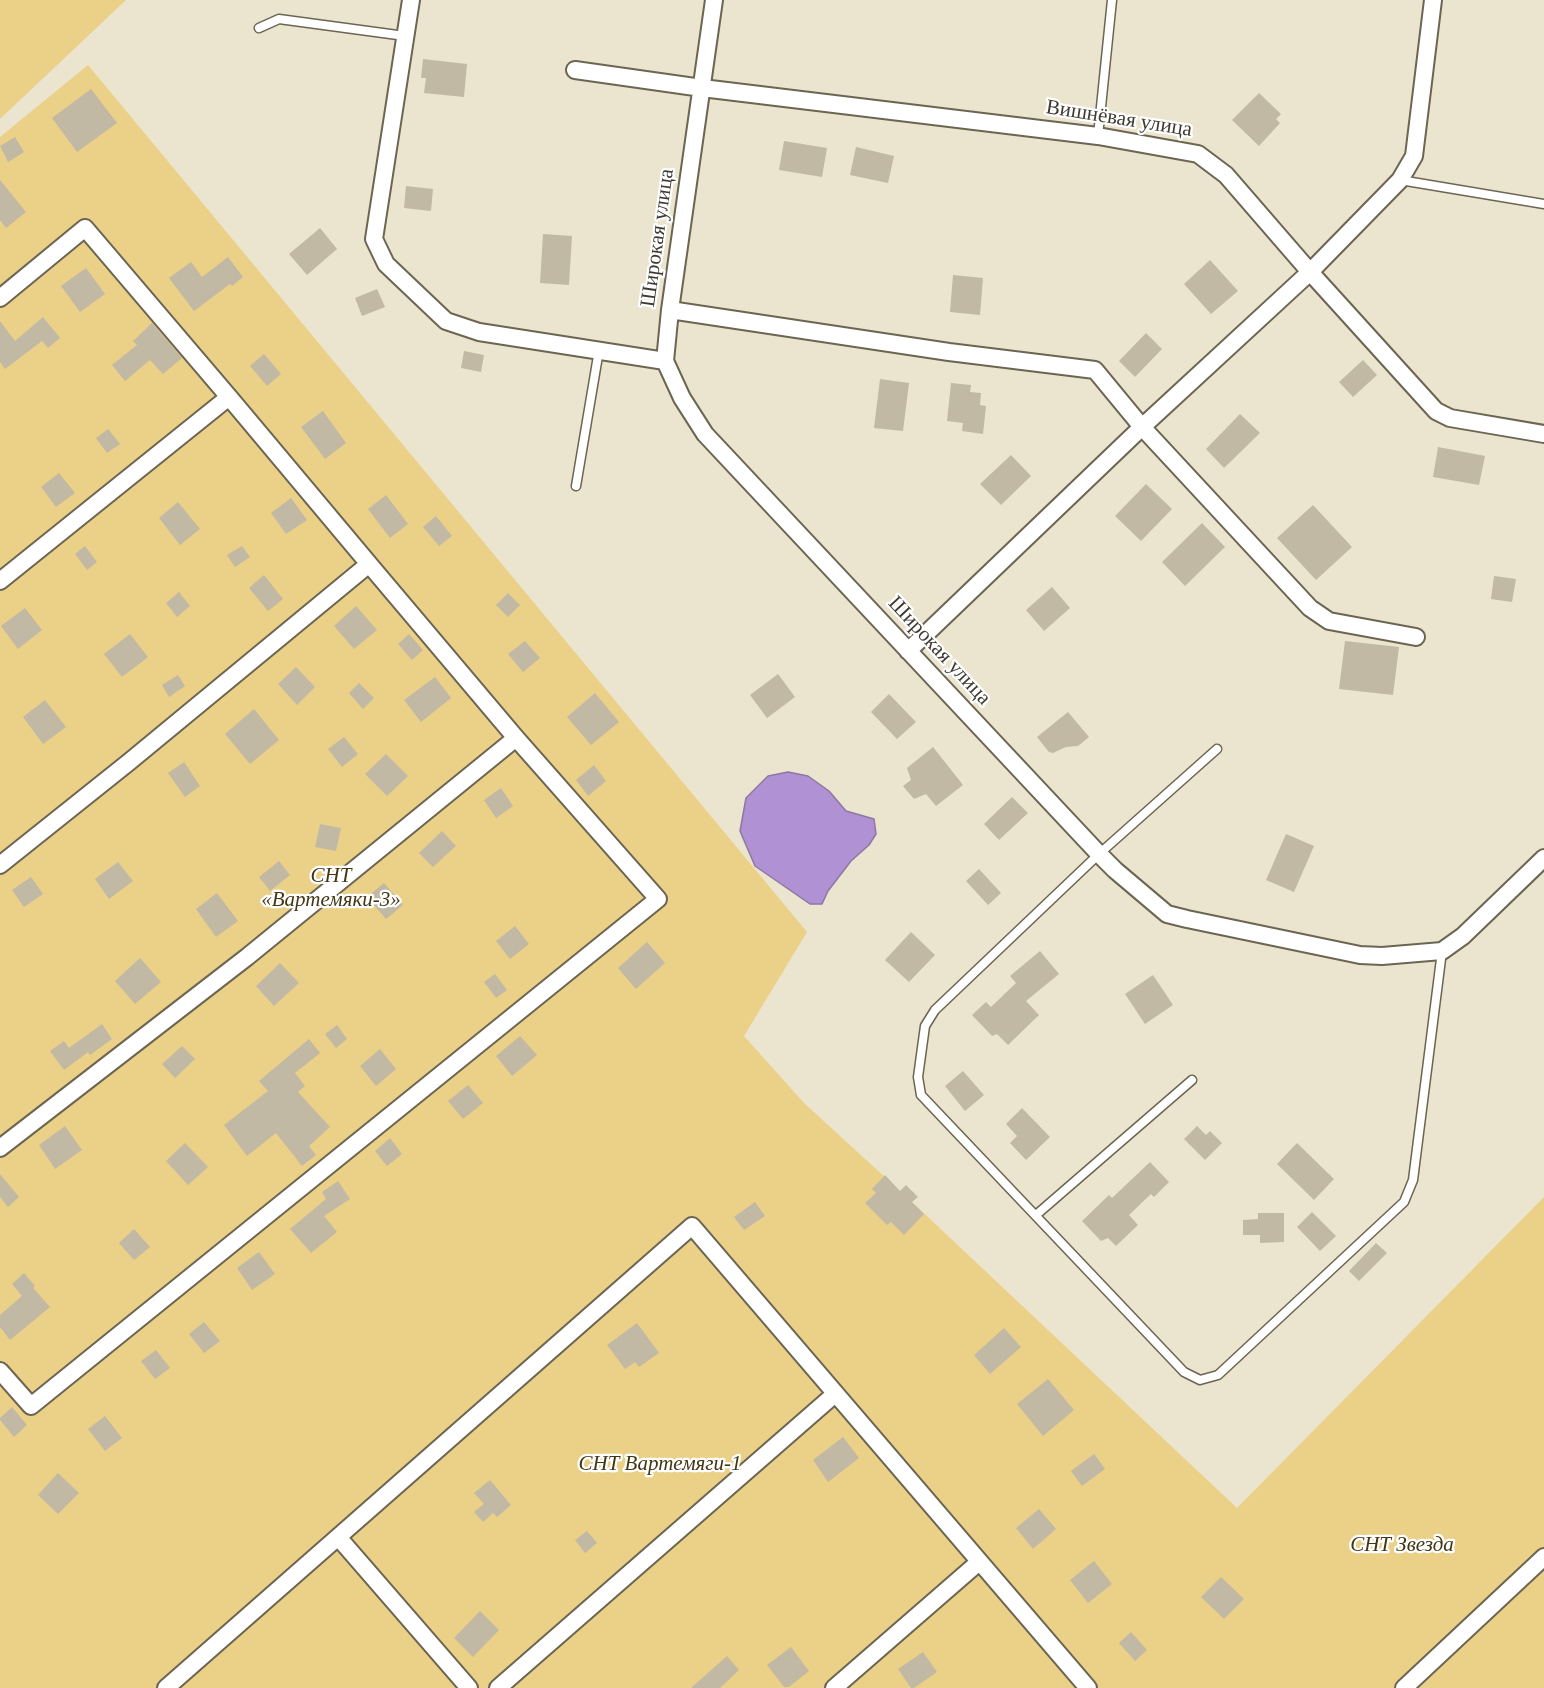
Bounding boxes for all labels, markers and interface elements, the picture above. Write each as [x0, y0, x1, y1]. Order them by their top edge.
street label: Вишнёвая улица [1044, 95, 1194, 143]
street label: Широкая улица [636, 167, 680, 309]
street label: Широкая улица [882, 591, 996, 711]
park label: СНТ «Вартемяки-3» [261, 863, 401, 913]
park label: СНТ Вартемяги-1 [579, 1451, 741, 1477]
park label: СНТ Звезда [1350, 1532, 1454, 1558]

